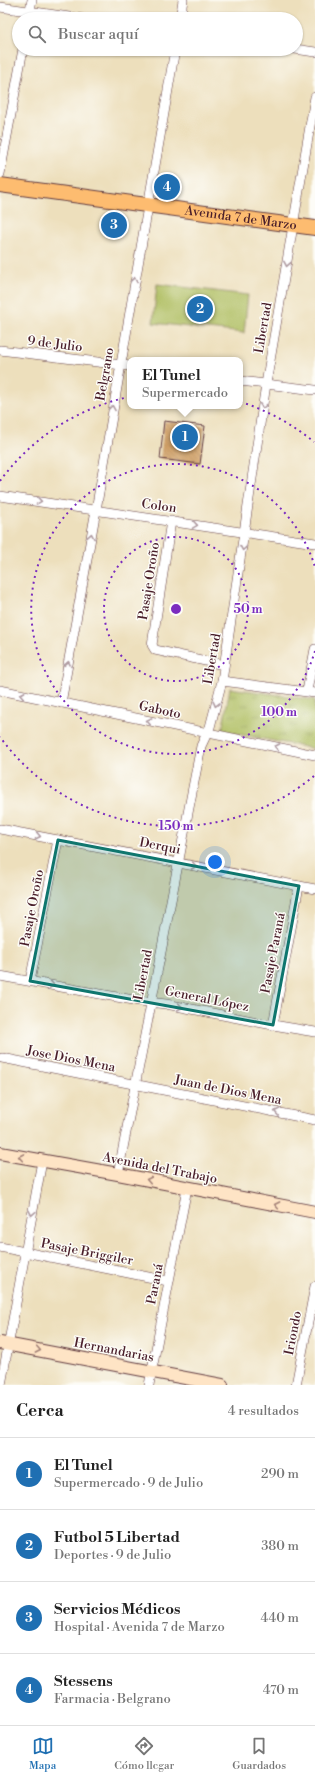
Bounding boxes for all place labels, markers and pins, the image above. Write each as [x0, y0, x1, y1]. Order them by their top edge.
pin: 4 [154, 172, 180, 202]
pin: 3 [101, 210, 127, 240]
pin: 2 [187, 294, 213, 324]
pin: 1 [172, 422, 198, 452]
centre of rings [169, 602, 183, 616]

